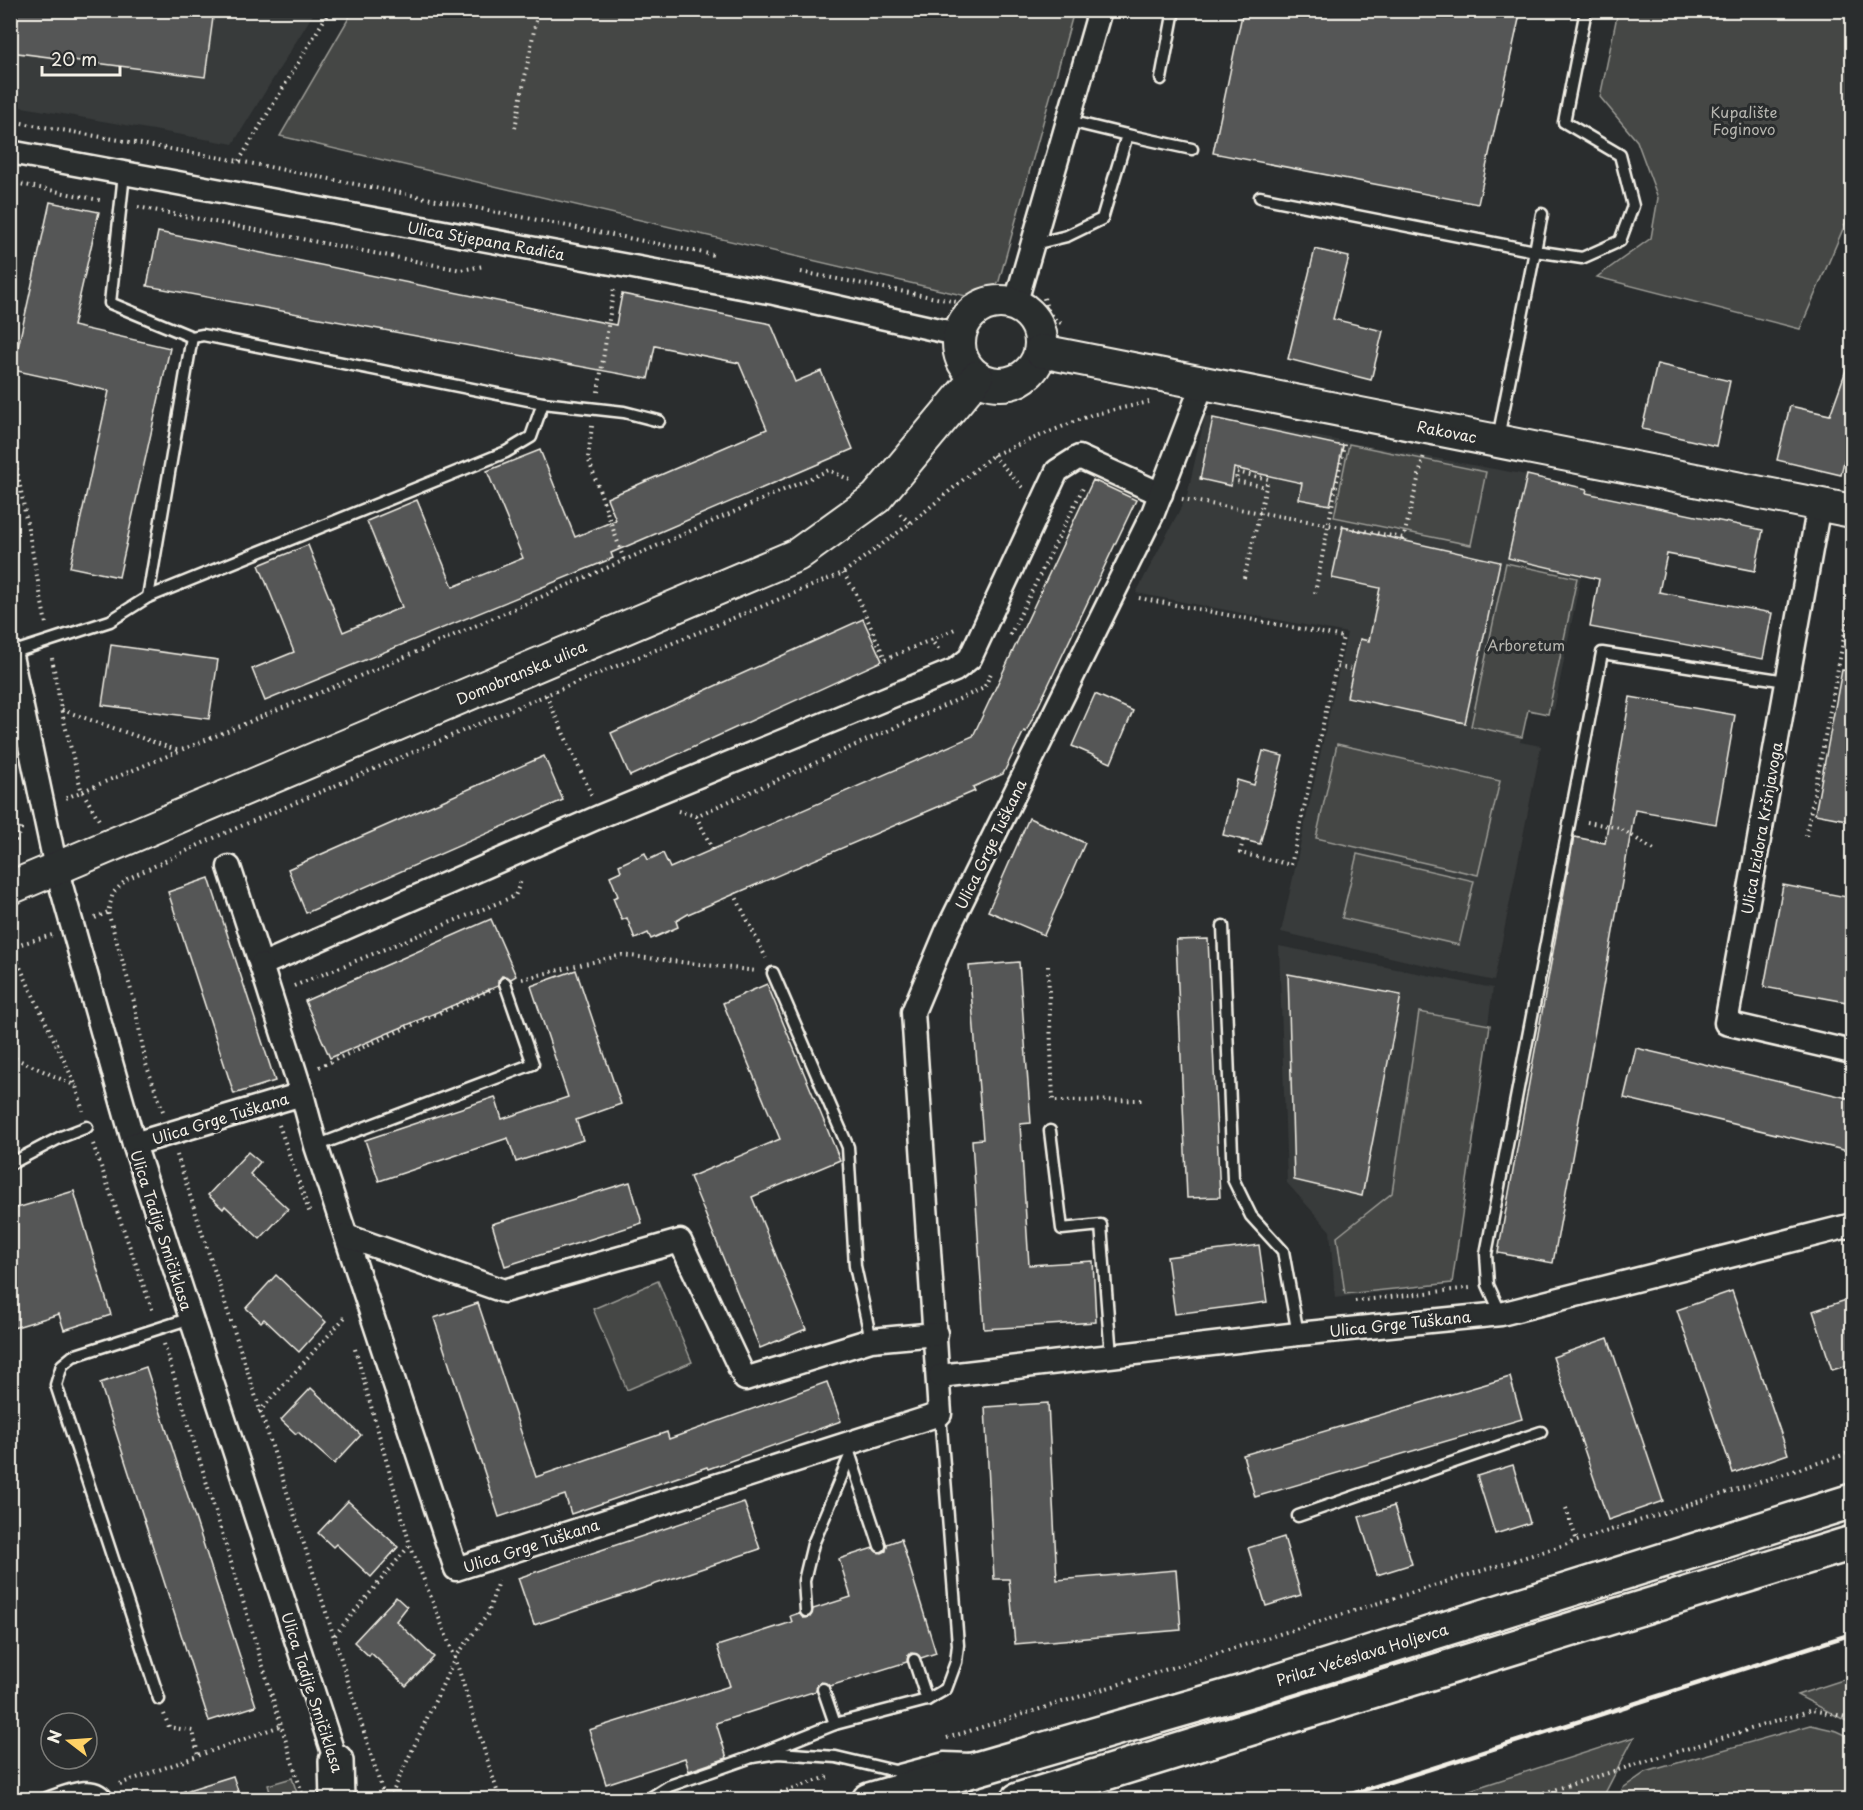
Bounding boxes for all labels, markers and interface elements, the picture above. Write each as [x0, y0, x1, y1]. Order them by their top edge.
scale bar [42, 39, 120, 77]
text: 20 m [51, 45, 97, 72]
park label: Kupalište Foginovo [1711, 100, 1777, 140]
street label: Ulica Stjepana Radića [406, 215, 566, 265]
street label: Rakovac [1415, 414, 1479, 448]
park label: Arboretum [1487, 633, 1565, 656]
street label: Domobranska ulica [452, 634, 590, 710]
street label: Ulica Izidora Kršnjavoga [1735, 739, 1788, 916]
street label: Ulica Grge Tuškana [949, 775, 1032, 913]
street label: Ulica Grge Tuškana [149, 1086, 292, 1150]
street label: Ulica Tadije Smičiklasa [125, 1147, 199, 1314]
street label: Ulica Grge Tuškana [1328, 1304, 1472, 1342]
street label: Ulica Grge Tuškana [460, 1512, 603, 1578]
street label: Ulica Tadije Smičiklasa [276, 1609, 350, 1776]
street label: Prilaz Većeslava Holjevca [1273, 1617, 1451, 1691]
north arrow [39, 1711, 99, 1771]
text: N [40, 1727, 67, 1746]

